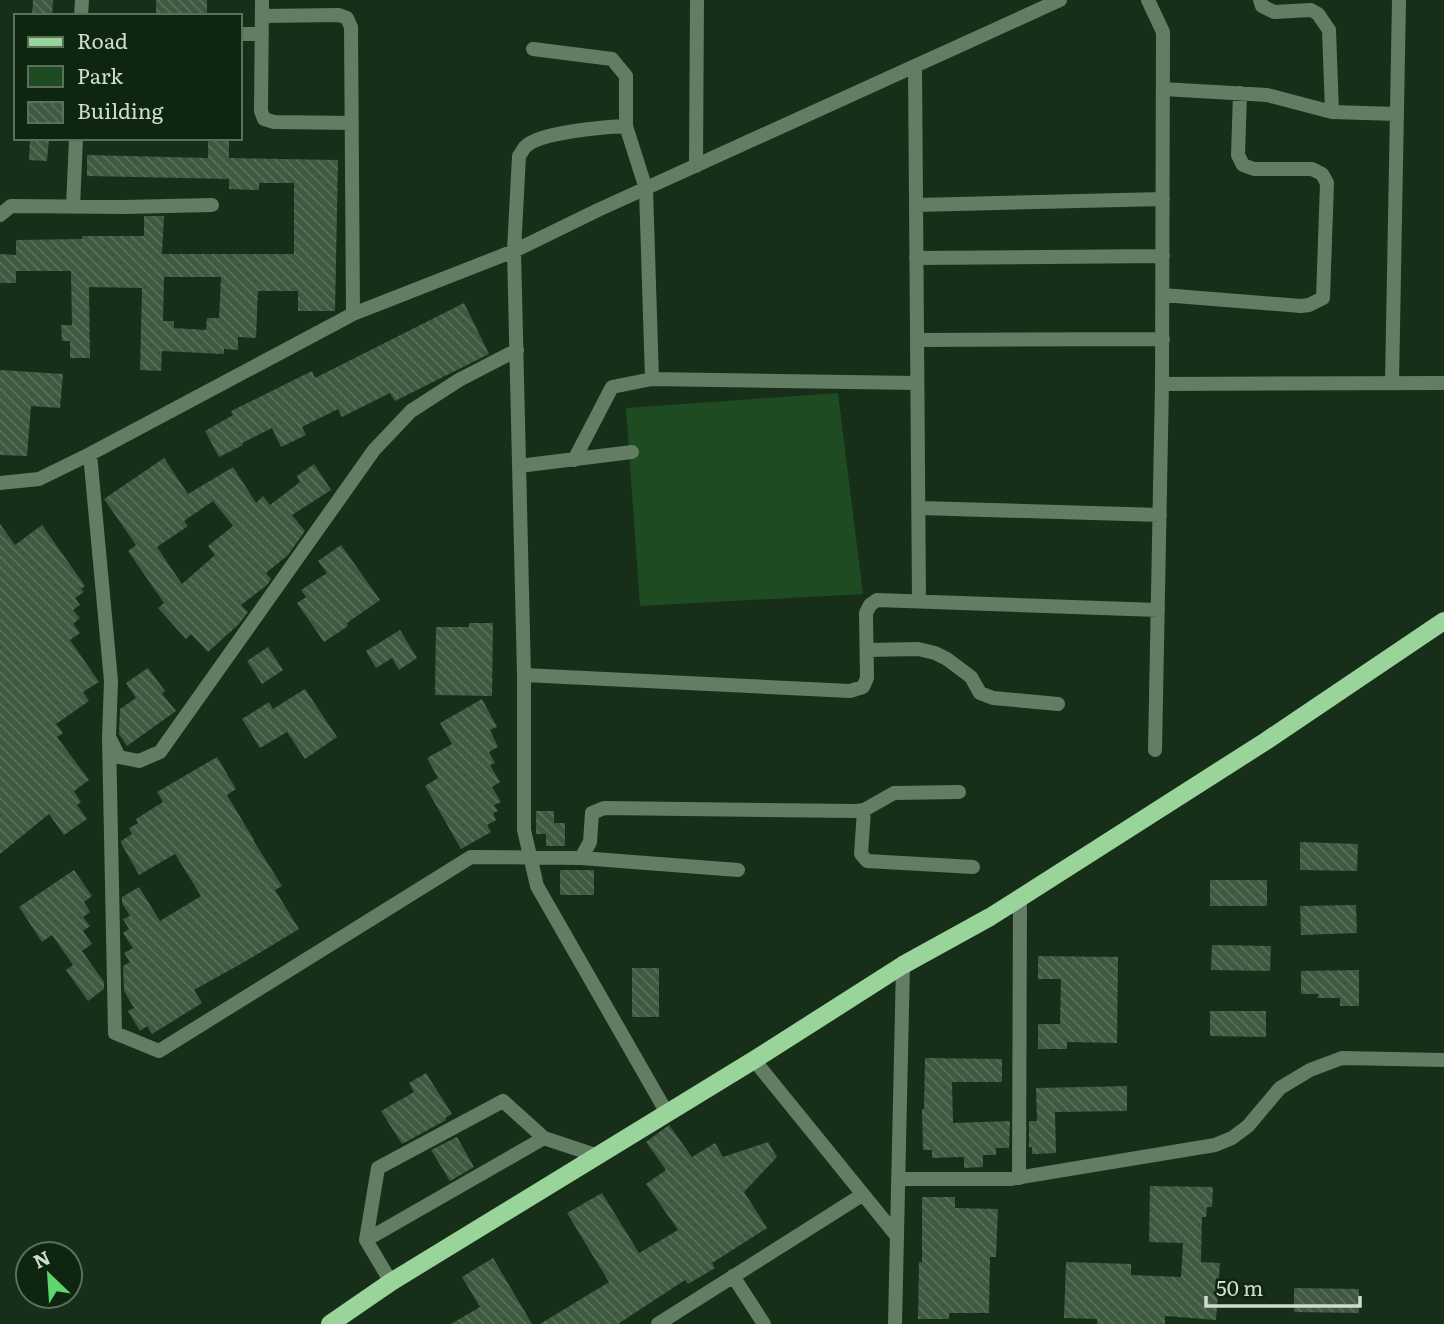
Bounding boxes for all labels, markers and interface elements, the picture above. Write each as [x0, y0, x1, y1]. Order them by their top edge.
legend [14, 14, 242, 140]
text: Road [77, 24, 128, 55]
text: Park [77, 59, 123, 90]
text: Building [77, 94, 164, 125]
north arrow [14, 1240, 84, 1310]
text: N [28, 1243, 55, 1275]
scale bar [1206, 1264, 1360, 1308]
text: 50 m [1216, 1271, 1263, 1302]

